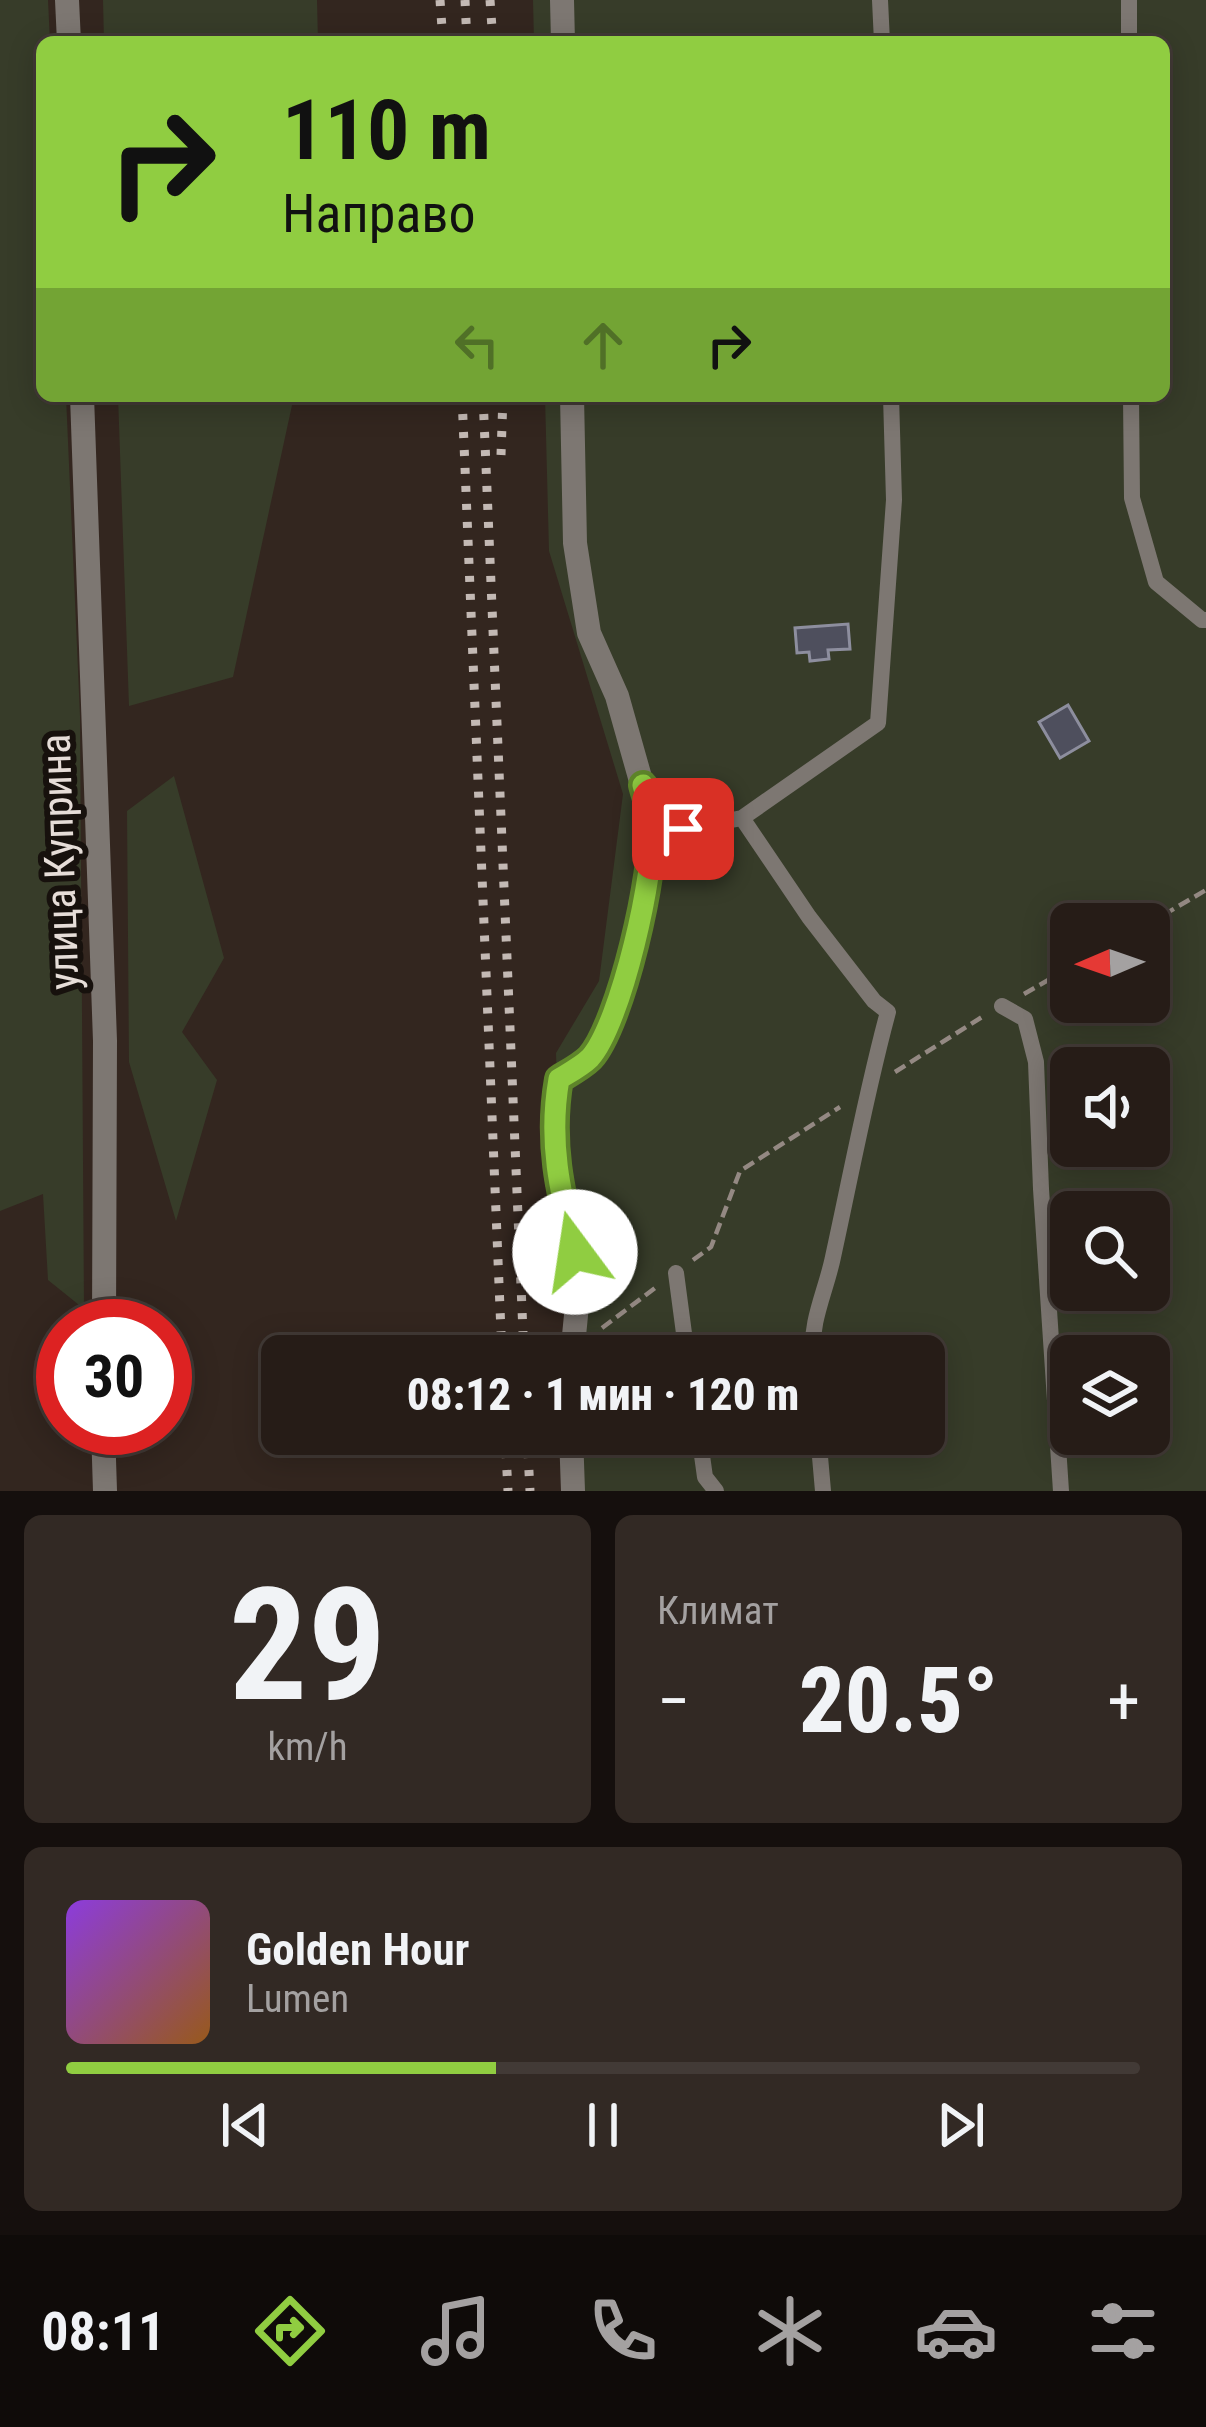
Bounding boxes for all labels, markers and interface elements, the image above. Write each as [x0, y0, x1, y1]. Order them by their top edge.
text: 110 m [282, 81, 491, 180]
icon: right [84, 84, 240, 240]
text: Направо [282, 182, 476, 245]
icon: left [444, 312, 510, 378]
icon: ahead [570, 312, 636, 378]
icon: right [696, 312, 762, 378]
street label: улица Куприна [31, 733, 88, 991]
pin [632, 778, 734, 880]
icon: arrive [650, 796, 716, 862]
north arrow [1050, 903, 1170, 1023]
map controls [1050, 903, 1170, 1455]
button: sound [1050, 1047, 1170, 1167]
position arrow [512, 1189, 638, 1315]
button: search [1050, 1191, 1170, 1311]
speed limit sign: 30 [36, 1299, 192, 1455]
button: layers [1050, 1335, 1170, 1455]
text: 08:12 · 1 мин · 120 m [407, 1368, 799, 1421]
text: 29 [229, 1554, 386, 1737]
text: Климат [657, 1588, 779, 1634]
text: 20.5° [799, 1649, 998, 1754]
text: − [657, 1663, 690, 1740]
text: + [1107, 1663, 1140, 1740]
text: km/h [267, 1724, 348, 1770]
text: Golden Hour [246, 1923, 469, 1976]
text: Lumen [246, 1976, 349, 2022]
icon: previous [212, 2092, 278, 2158]
icon: pause [570, 2092, 636, 2158]
icon: next [928, 2092, 994, 2158]
icon: directions [248, 2289, 332, 2373]
icon: music [414, 2289, 498, 2373]
icon: phone [581, 2289, 665, 2373]
icon: climate [748, 2289, 832, 2373]
icon: car [914, 2289, 998, 2373]
icon: filters [1081, 2289, 1165, 2373]
text: 08:11 [41, 2300, 165, 2363]

